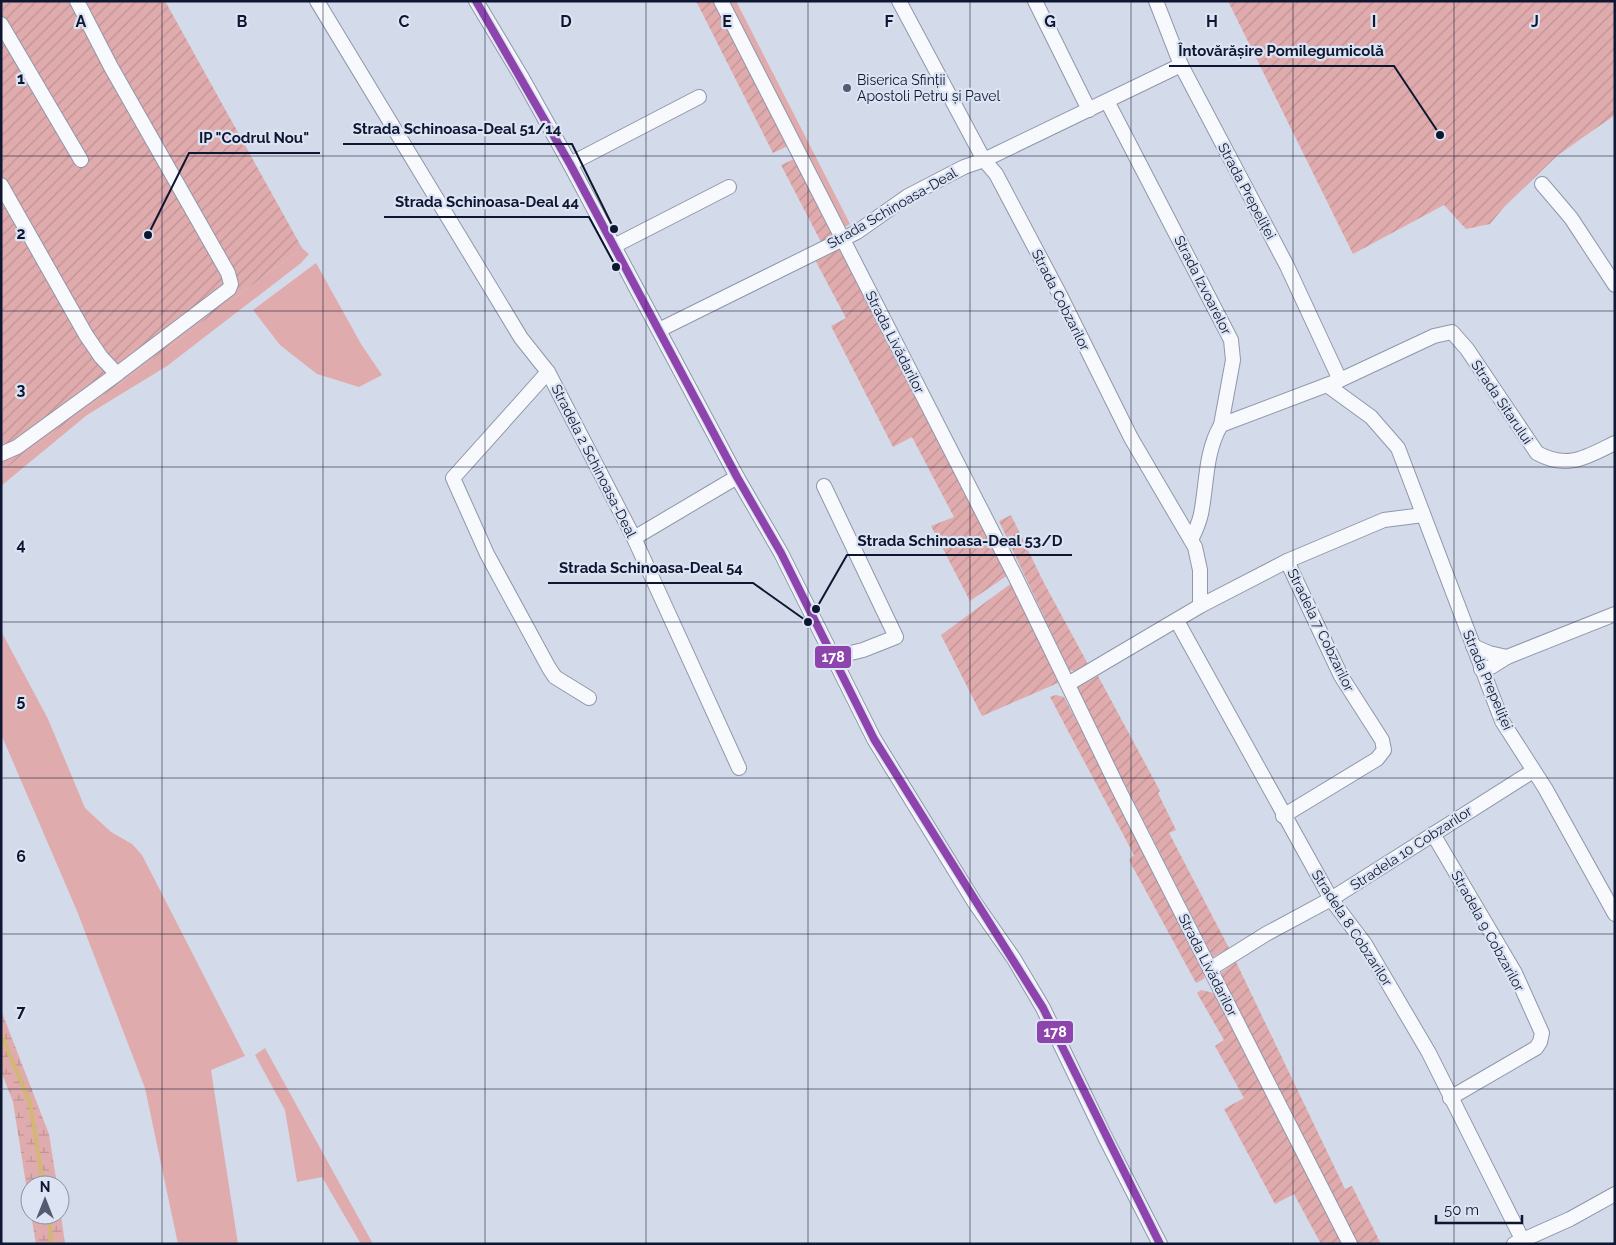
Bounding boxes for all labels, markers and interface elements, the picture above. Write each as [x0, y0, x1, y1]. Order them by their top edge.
text: A [76, 12, 87, 31]
text: B [237, 12, 248, 31]
text: C [399, 12, 410, 31]
text: D [560, 12, 572, 31]
text: E [722, 12, 732, 31]
text: F [884, 12, 894, 31]
text: G [1044, 12, 1056, 31]
text: H [1206, 12, 1218, 31]
text: I [1372, 12, 1376, 31]
text: J [1531, 12, 1539, 31]
callout: Întovărășire Pomilegumicolă [1169, 36, 1394, 66]
text: Întovărășire Pomilegumicolă [1177, 42, 1384, 60]
text: 1 [17, 69, 25, 88]
place label: Biserica Sfinții Apostoli Petru și Pavel [857, 72, 1001, 104]
marker: Biserica Sfinții Apostoli Petru și Pavel [841, 82, 853, 94]
callout: Strada Schinoasa-Deal 51/14 [343, 114, 572, 144]
text: Strada Schinoasa-Deal 51/14 [353, 120, 562, 138]
callout: IP "Codrul Nou" [189, 123, 320, 153]
text: IP "Codrul Nou" [199, 129, 309, 147]
street label: Strada Prepeliței [1215, 140, 1279, 242]
street label: Strada Schinoasa-Deal [824, 164, 960, 252]
callout: Strada Schinoasa-Deal 44 [384, 187, 589, 217]
text: Strada Schinoasa-Deal 44 [395, 193, 579, 211]
text: 2 [16, 224, 26, 243]
street label: Strada Izvoarelor [1171, 233, 1235, 337]
street label: Strada Cobzarilor [1029, 247, 1093, 353]
street label: Strada Livădarilor [862, 288, 928, 396]
street label: Strada Sitarului [1468, 357, 1536, 447]
text: 3 [17, 380, 26, 399]
street label: Stradela 2 Schinoasa-Deal [548, 382, 640, 540]
callout: Strada Schinoasa-Deal 53/D [847, 525, 1072, 555]
text: Strada Schinoasa-Deal 53/D [858, 532, 1063, 550]
text: 4 [16, 535, 26, 554]
callout: Strada Schinoasa-Deal 54 [548, 553, 753, 583]
text: Strada Schinoasa-Deal 54 [559, 559, 743, 577]
street label: Stradela 7 Cobzarilor [1284, 566, 1358, 694]
street label: Strada Prepeliței [1460, 628, 1516, 732]
line badge: 178 [814, 645, 852, 669]
text: 178 [821, 649, 845, 665]
text: 5 [17, 691, 26, 710]
street label: Stradela 10 Cobzarilor [1347, 803, 1475, 893]
text: 6 [16, 847, 26, 866]
street label: Stradela 8 Cobzarilor [1308, 867, 1396, 989]
street label: Stradela 9 Cobzarilor [1448, 868, 1528, 994]
street label: Strada Livădarilor [1175, 911, 1241, 1019]
text: 7 [17, 1002, 26, 1021]
line badge: 178 [1036, 1020, 1074, 1044]
text: 178 [1043, 1024, 1067, 1040]
north arrow [20, 1175, 70, 1225]
text: N [40, 1179, 50, 1195]
scale bar [1436, 1192, 1522, 1224]
text: 50 m [1444, 1201, 1479, 1219]

